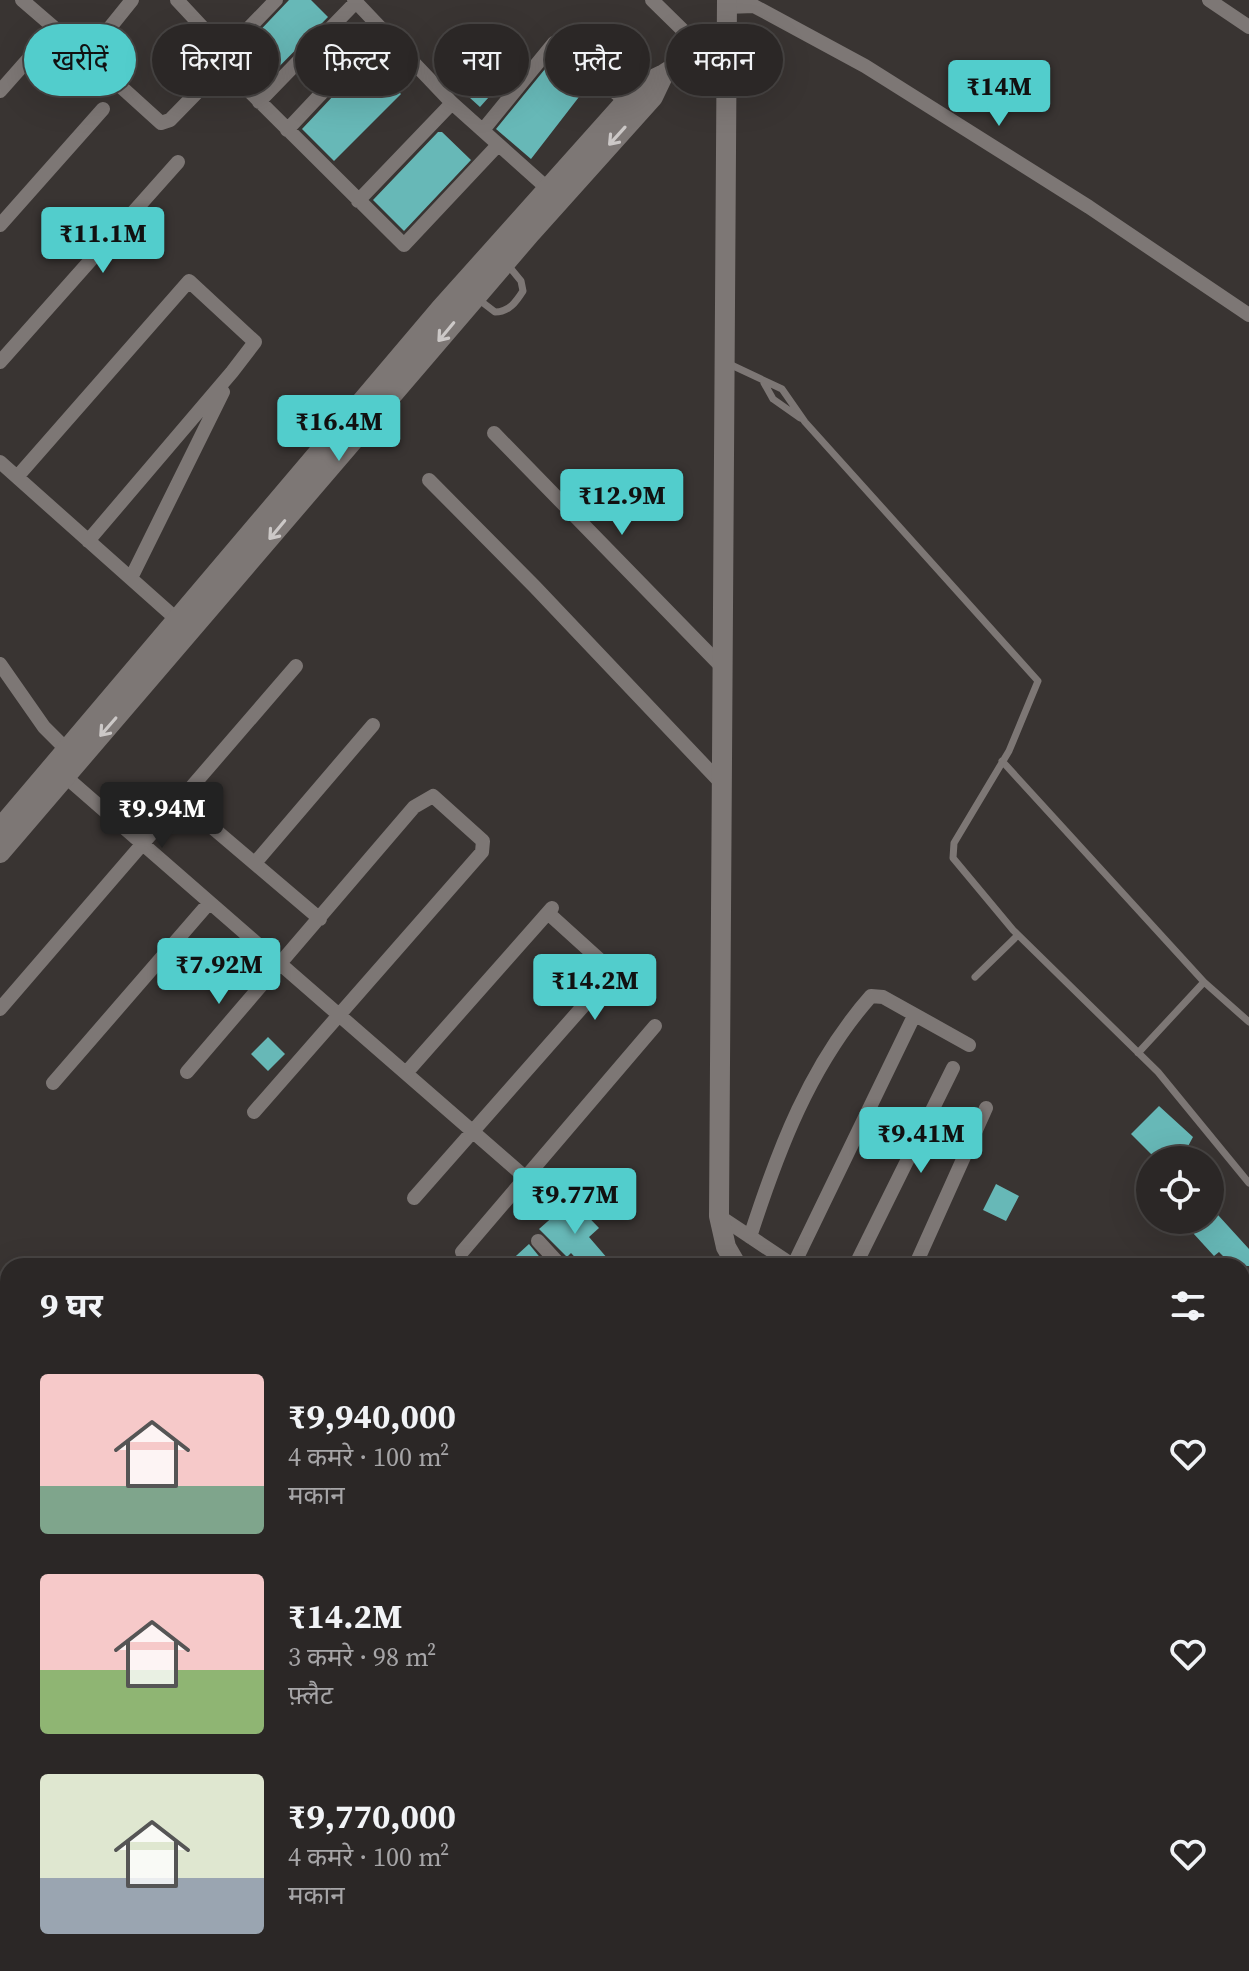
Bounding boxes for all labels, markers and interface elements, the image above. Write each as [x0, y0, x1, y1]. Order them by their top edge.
chip: खरीदें [24, 24, 136, 96]
chip: किराया [152, 24, 279, 96]
chip: फ़िल्टर [295, 24, 418, 96]
chip: नया [434, 24, 529, 96]
chip: फ़्लैट [545, 24, 650, 96]
chip: मकान [666, 24, 783, 96]
pin: ₹14M [952, 60, 1046, 128]
text: ₹14M [966, 68, 1032, 104]
one-way arrow [608, 126, 627, 146]
pin: ₹11.1M [38, 207, 168, 275]
text: ₹11.1M [59, 215, 147, 251]
one-way arrow [437, 321, 455, 341]
pin: ₹16.4M [274, 395, 404, 463]
text: ₹16.4M [295, 403, 383, 439]
pin: ₹12.9M [557, 469, 687, 537]
text: ₹12.9M [578, 477, 666, 513]
one-way arrow [269, 519, 287, 539]
one-way arrow [100, 716, 118, 737]
pin: ₹9.94M [97, 782, 227, 850]
text: ₹9.94M [118, 790, 206, 826]
pin: ₹7.92M [154, 938, 284, 1006]
text: ₹7.92M [175, 946, 263, 982]
pin: ₹14.2M [530, 954, 660, 1022]
text: ₹14.2M [551, 962, 639, 998]
pin: ₹9.41M [856, 1107, 986, 1175]
text: ₹9.41M [877, 1115, 965, 1151]
map controls [1136, 1146, 1224, 1234]
button: locate [1136, 1146, 1224, 1234]
pin: ₹9.77M [510, 1168, 640, 1236]
text: ₹9.77M [531, 1176, 619, 1212]
text: 9 घर [40, 1282, 103, 1328]
icon: filters [1166, 1284, 1210, 1328]
text: ₹9,940,000 [288, 1393, 456, 1439]
icon: home [104, 1406, 200, 1502]
icon: heart [1166, 1432, 1210, 1476]
text: 4 कमरे · 100 m² [288, 1439, 449, 1475]
text: मकान [288, 1477, 345, 1513]
text: ₹14.2M [288, 1593, 402, 1639]
icon: home [104, 1606, 200, 1702]
icon: heart [1166, 1632, 1210, 1676]
text: 3 कमरे · 98 m² [288, 1639, 436, 1675]
text: फ़्लैट [288, 1677, 333, 1713]
text: ₹9,770,000 [288, 1793, 456, 1839]
icon: home [104, 1806, 200, 1902]
icon: heart [1166, 1832, 1210, 1876]
text: 4 कमरे · 100 m² [288, 1839, 449, 1875]
text: मकान [288, 1877, 345, 1913]

